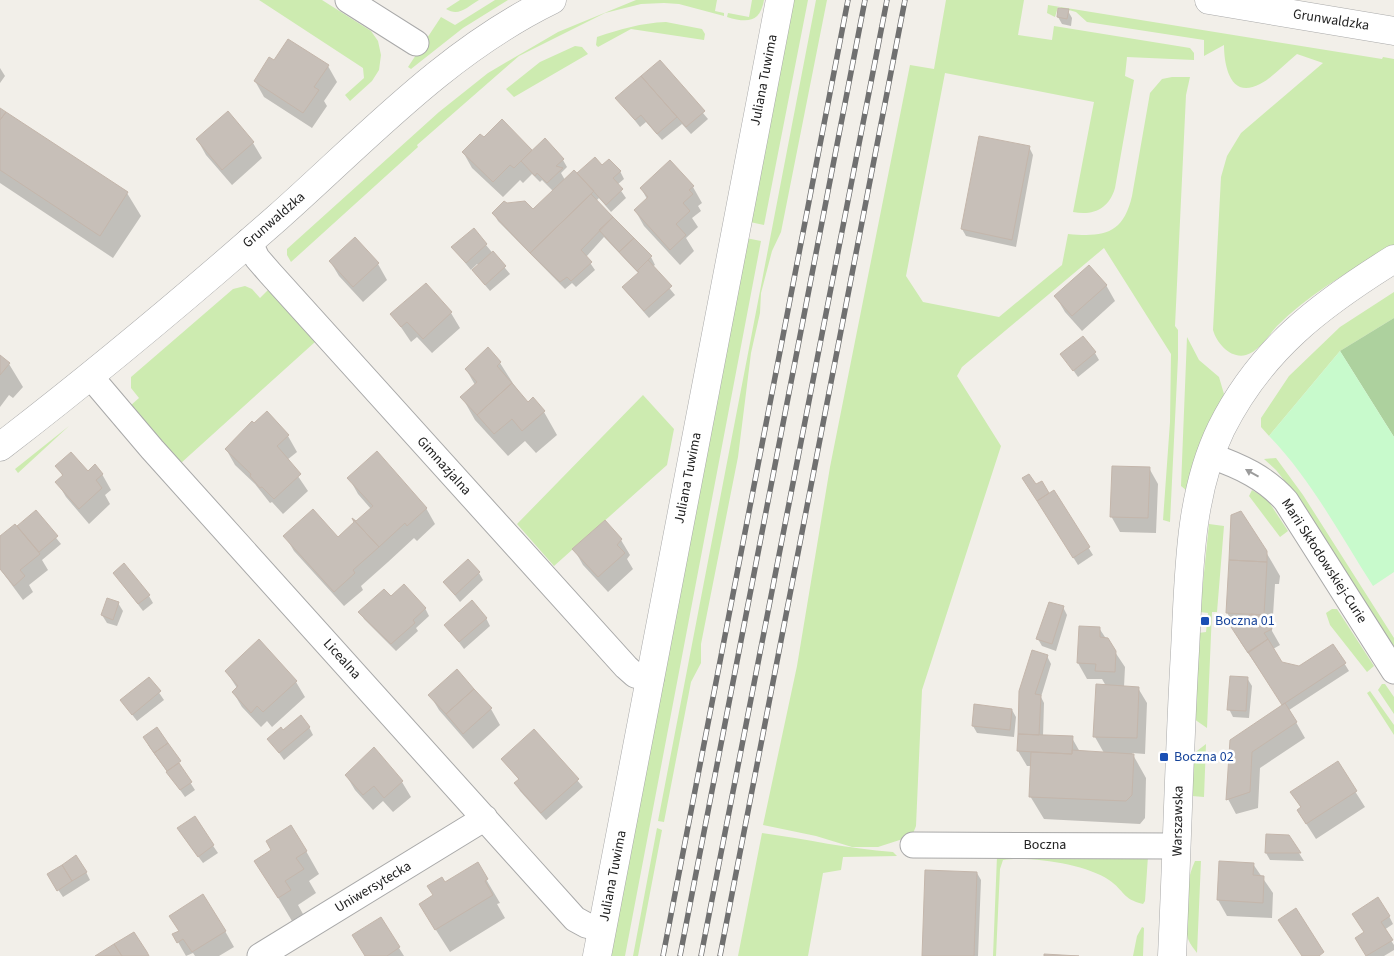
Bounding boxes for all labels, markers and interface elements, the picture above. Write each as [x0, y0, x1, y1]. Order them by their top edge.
street label: Grunwaldzka [1291, 4, 1371, 36]
street label: Juliana Tuwima [745, 33, 783, 127]
street label: Grunwaldzka [238, 187, 310, 253]
street label: Juliana Tuwima [669, 431, 707, 525]
street label: Gimnazjalna [412, 432, 476, 500]
one-way arrow [1245, 469, 1259, 477]
street label: Marii Skłodowskiej-Curie [1276, 495, 1372, 627]
place label: Boczna 01 [1215, 611, 1275, 631]
marker: Boczna 01 [1199, 615, 1211, 627]
street label: Licealna [318, 634, 366, 684]
place label: Boczna 02 [1174, 747, 1234, 767]
marker: Boczna 02 [1158, 751, 1170, 763]
street label: Warszawska [1167, 785, 1189, 857]
street label: Juliana Tuwima [594, 829, 632, 923]
street label: Boczna [1024, 835, 1066, 855]
street label: Uniwersytecka [331, 856, 415, 918]

